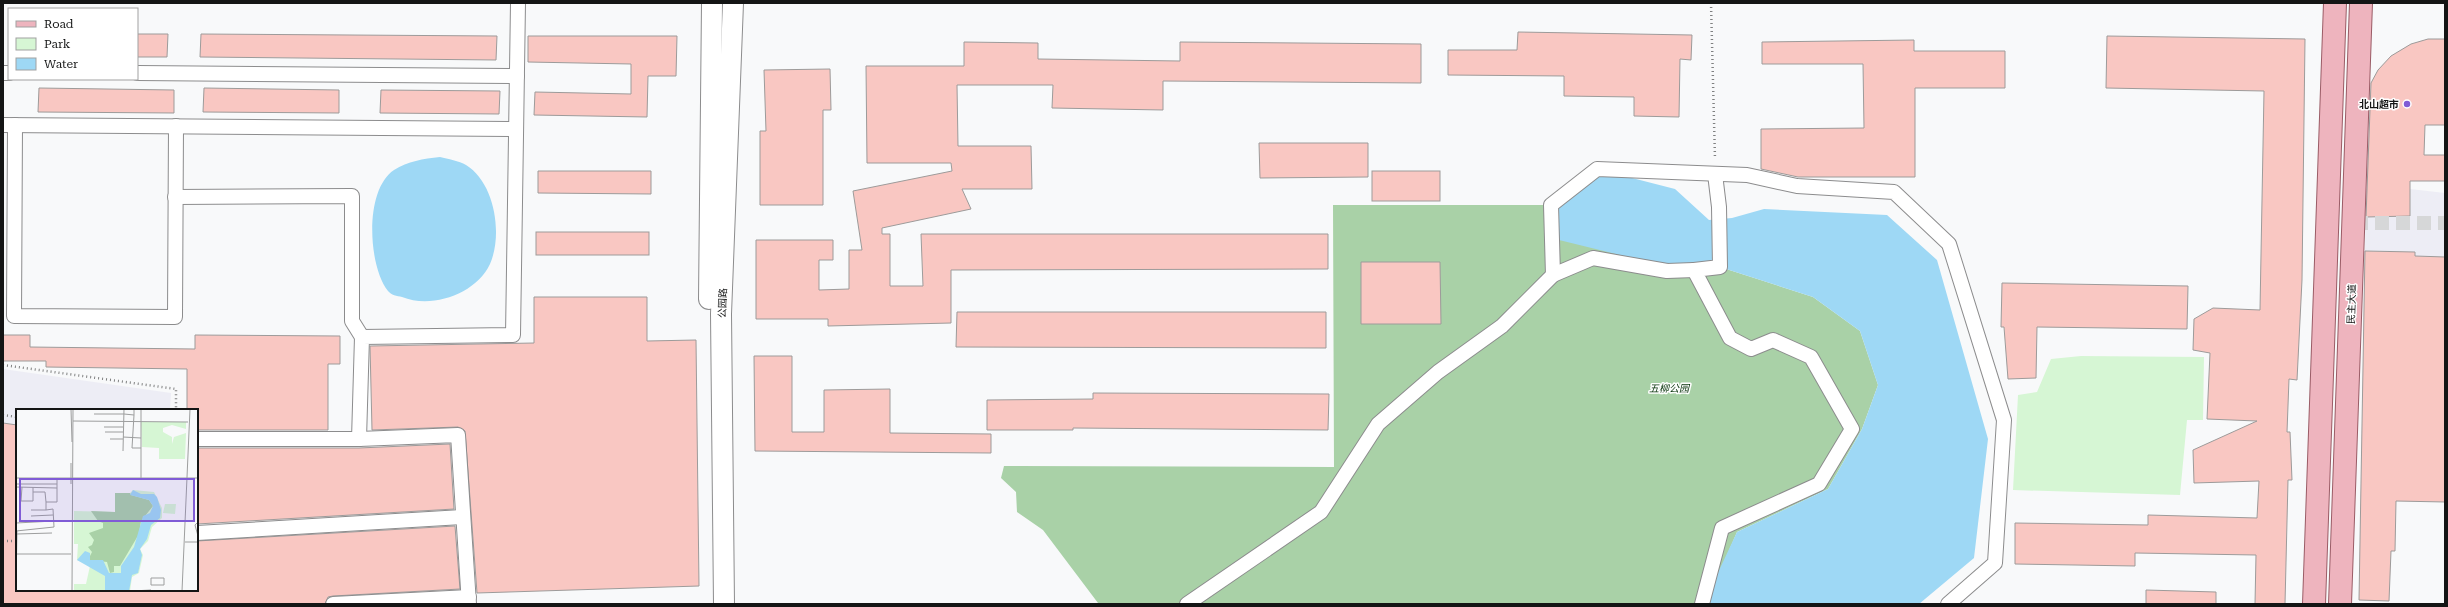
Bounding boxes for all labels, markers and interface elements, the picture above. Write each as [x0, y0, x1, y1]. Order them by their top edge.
legend [8, 8, 138, 80]
text: Road [44, 17, 74, 31]
text: Park [44, 37, 71, 51]
text: Water [44, 57, 78, 71]
place label: 北山超市 [2359, 99, 2399, 110]
marker: 北山超市 [2402, 99, 2412, 109]
street label: 民主大道 [2345, 284, 2358, 324]
street label: 公园路 [716, 288, 729, 318]
park label: 五柳公园 [1649, 383, 1691, 394]
inset map [16, 409, 198, 591]

